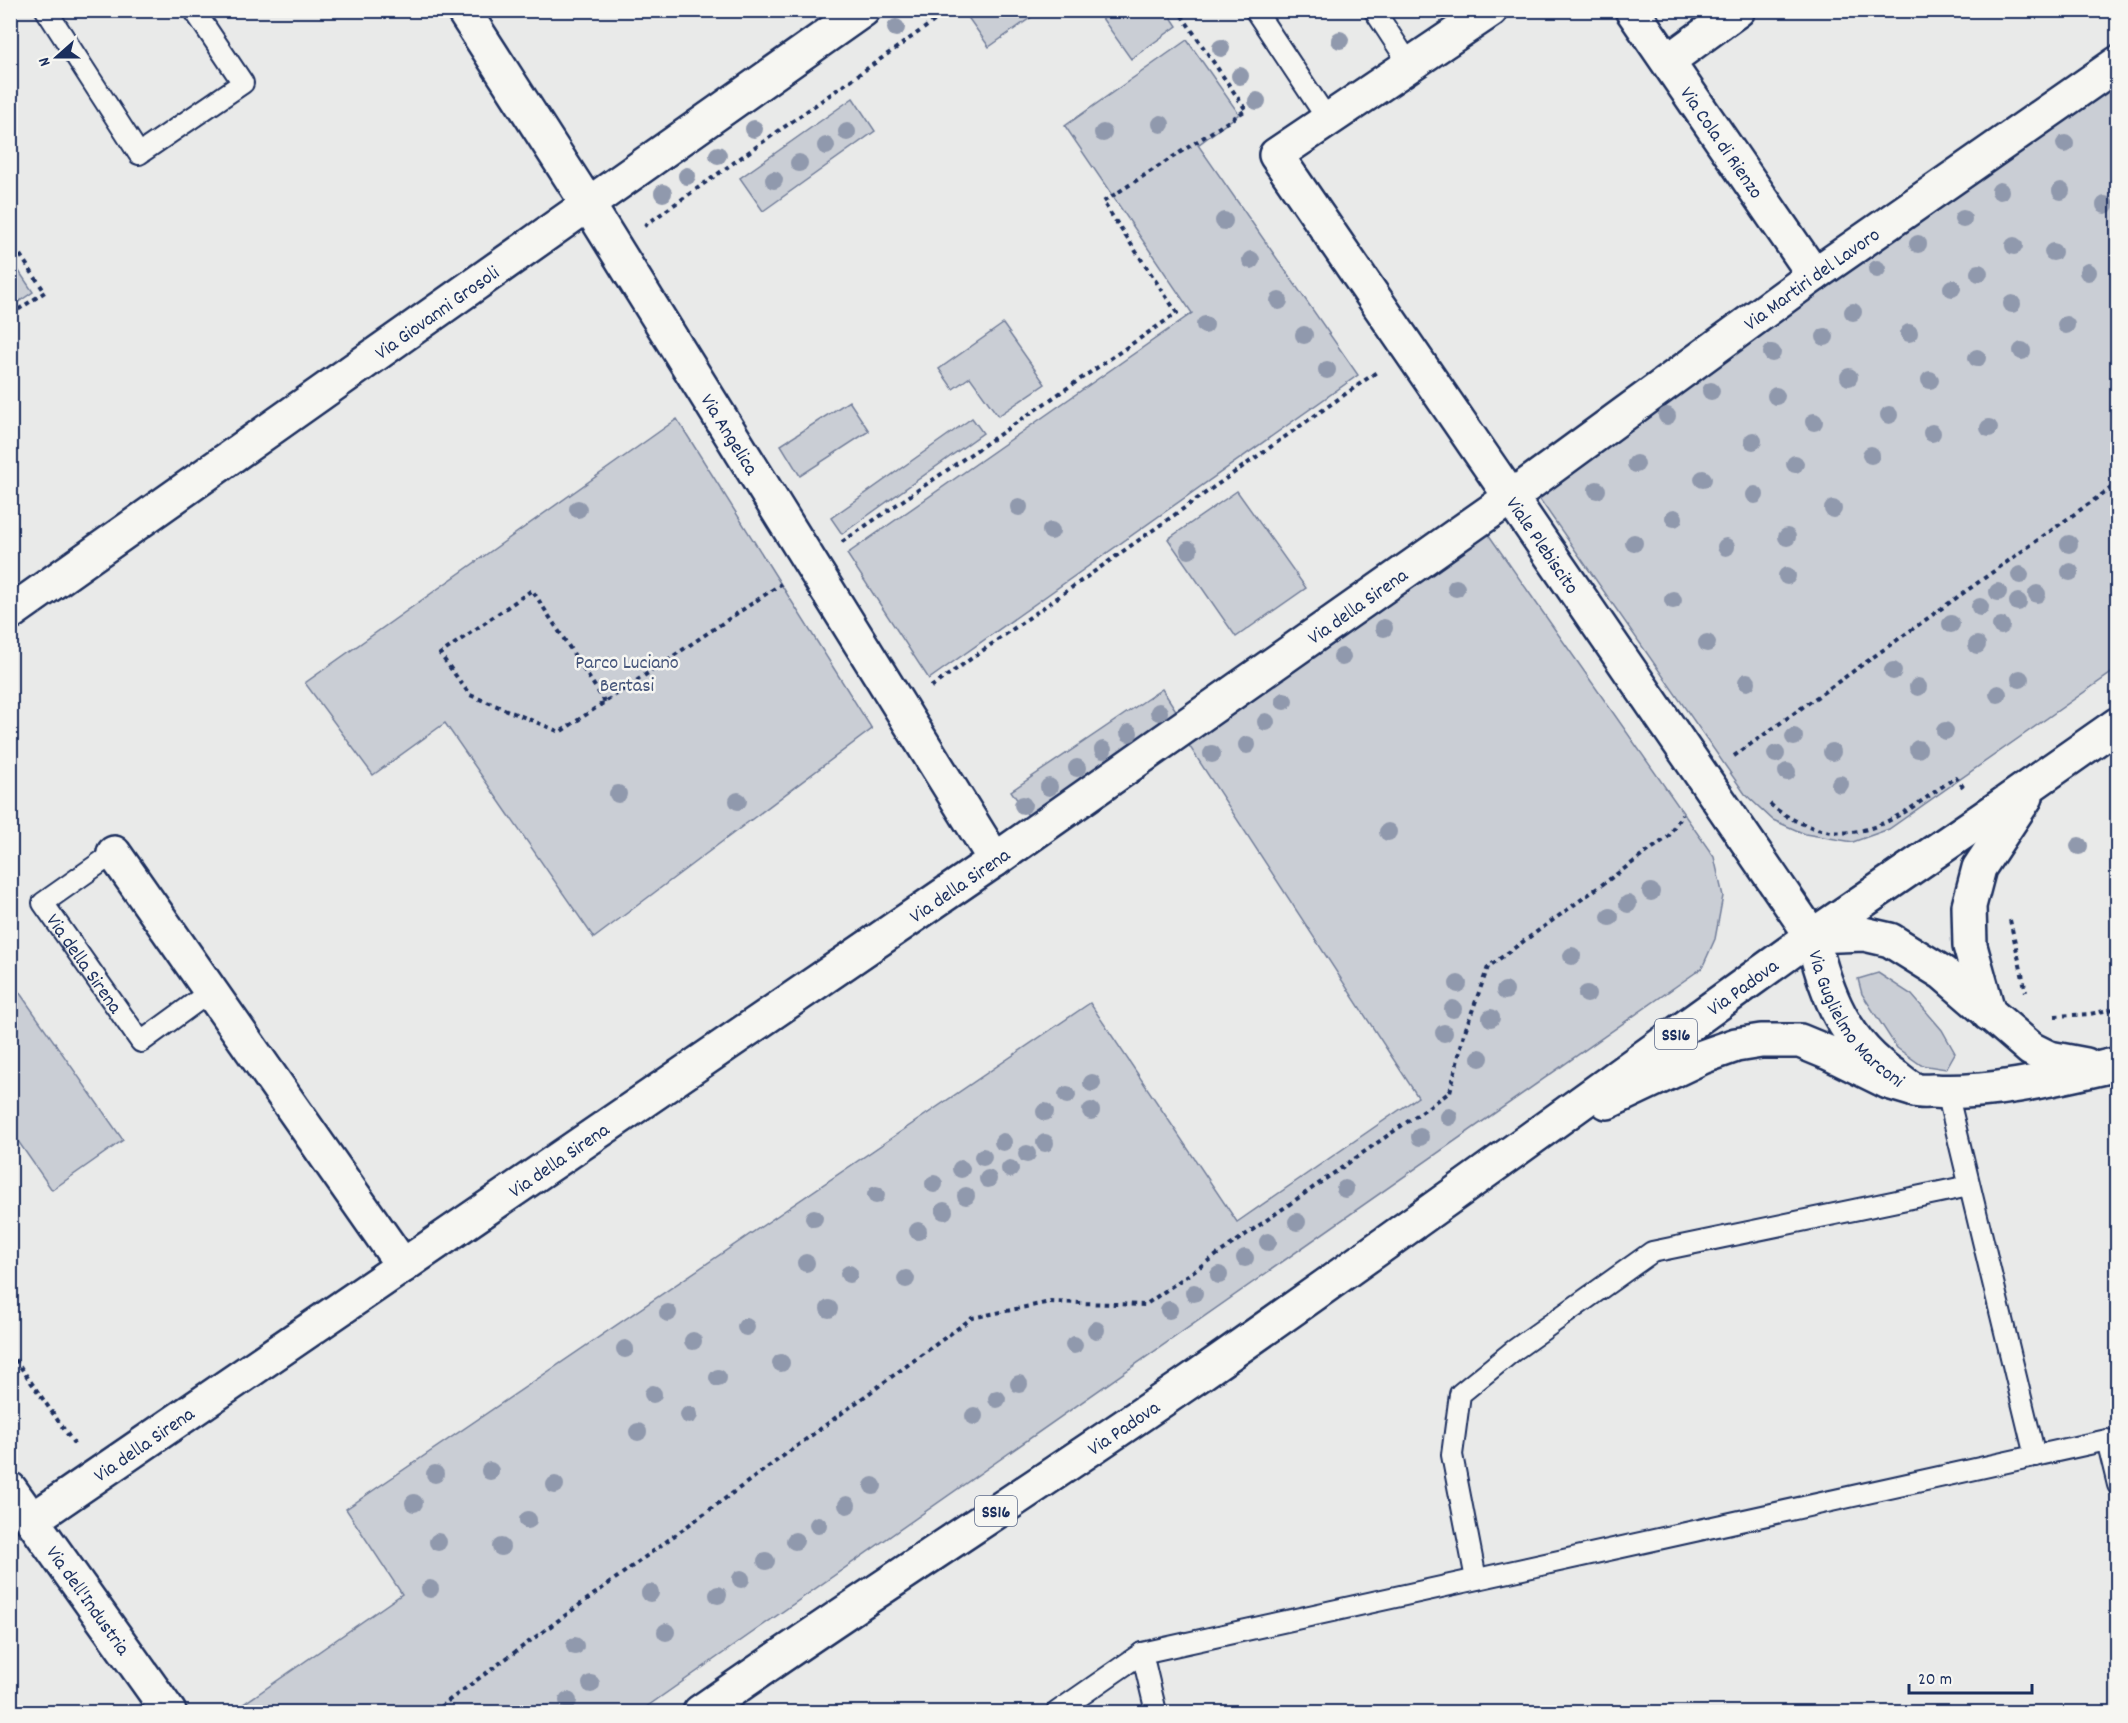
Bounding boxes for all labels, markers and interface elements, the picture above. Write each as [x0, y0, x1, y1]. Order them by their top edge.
north arrow [27, 27, 87, 87]
text: N [33, 54, 57, 69]
street label: Via Cola di Rienzo [1672, 82, 1769, 205]
street label: Via Martiri del Lavoro [1739, 222, 1887, 339]
street label: Via Giovanni Grosoli [370, 260, 506, 368]
street label: Via Angelica [692, 389, 764, 482]
street label: Viale Plebiscito [1498, 492, 1584, 601]
street label: Via della Sirena [1303, 563, 1415, 653]
park label: Parco Luciano Bertasi [575, 650, 679, 701]
street label: Via della Sirena [905, 842, 1017, 931]
street label: Via della Sirena [38, 909, 128, 1021]
street label: Via Guglielmo Marconi [1799, 947, 1910, 1096]
street label: Via Padova [1703, 953, 1786, 1024]
road number: SS16 [1655, 1019, 1697, 1049]
street label: Via della Sirena [504, 1117, 616, 1206]
street label: Via Padova [1083, 1395, 1167, 1464]
street label: Via della Sirena [89, 1401, 201, 1491]
road number: SS16 [975, 1496, 1017, 1526]
street label: Via dell'Industria [38, 1541, 136, 1663]
scale bar [1909, 1657, 2032, 1695]
text: 20 m [1918, 1668, 1952, 1693]

